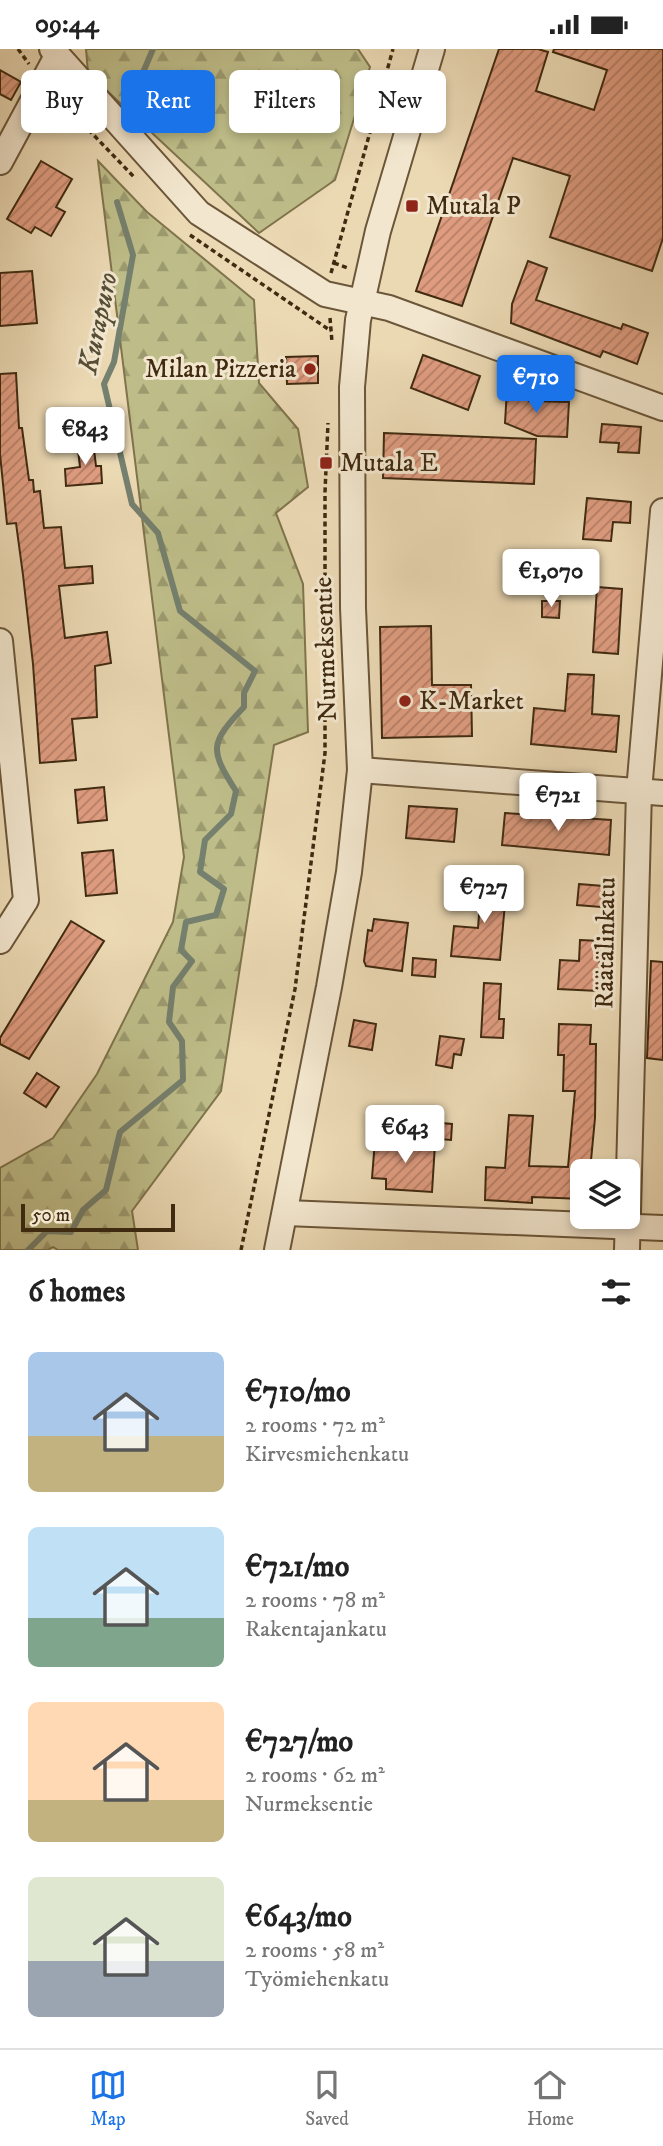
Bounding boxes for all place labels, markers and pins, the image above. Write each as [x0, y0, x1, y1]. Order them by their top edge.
place label: Mutala P [426, 190, 521, 223]
marker: Mutala P [404, 198, 420, 214]
place label: Milan Pizzeria [145, 353, 296, 386]
pin: €710 [495, 355, 577, 415]
marker: Milan Pizzeria [302, 361, 318, 377]
pin: €843 [44, 407, 126, 467]
place label: Mutala E [340, 447, 438, 480]
marker: Mutala E [318, 455, 334, 471]
pin: €1,070 [494, 549, 608, 609]
place label: K-Market [419, 685, 524, 718]
marker: K-Market [397, 693, 413, 709]
pin: €721 [517, 773, 599, 833]
pin: €727 [443, 865, 525, 925]
pin: €643 [364, 1105, 446, 1165]

